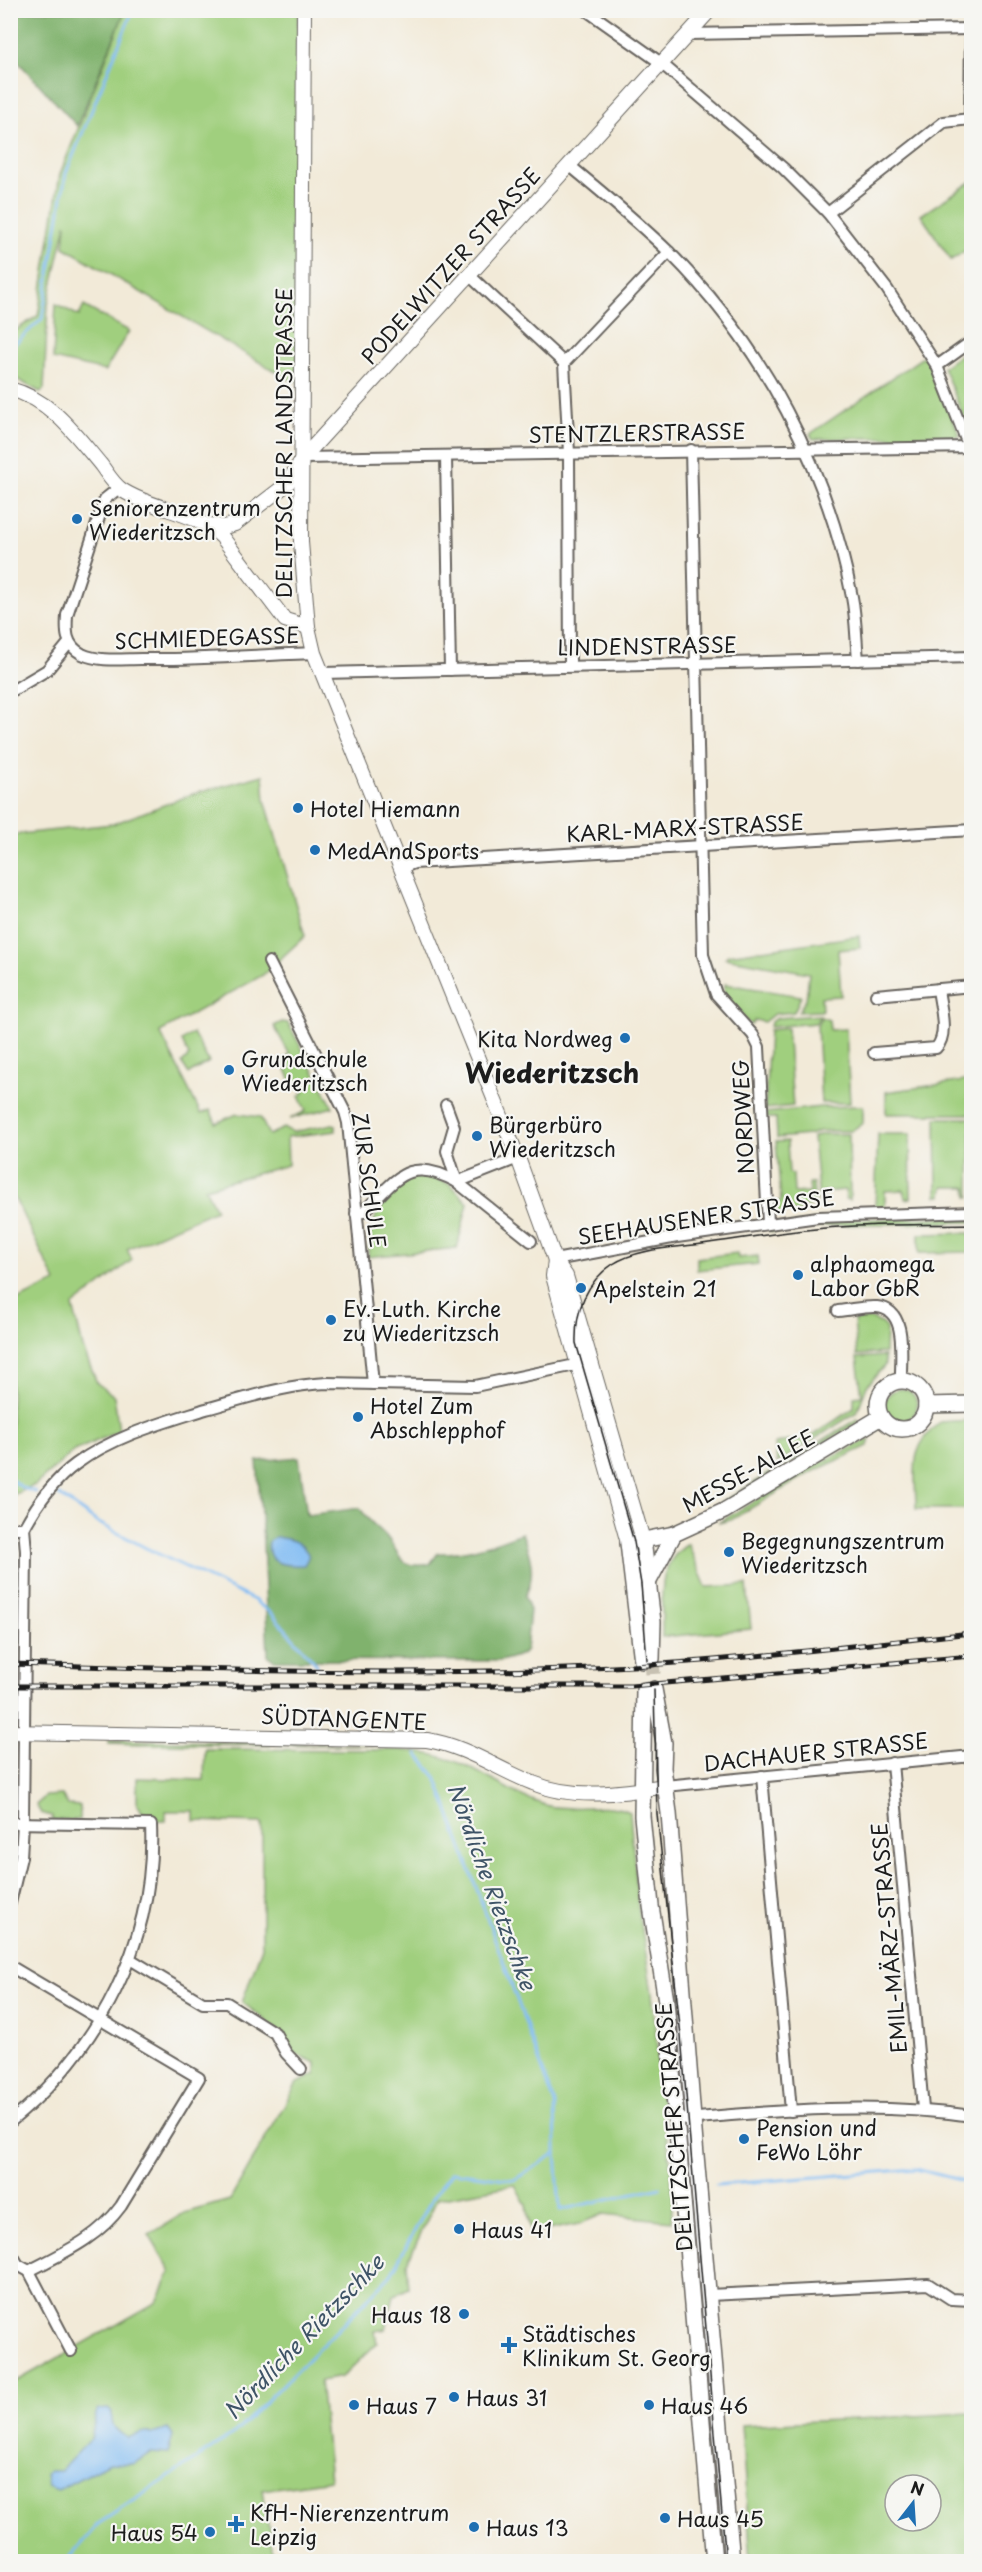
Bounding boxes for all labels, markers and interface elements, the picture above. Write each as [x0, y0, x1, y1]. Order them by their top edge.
street label: PODELWITZER STRASSE [353, 159, 547, 371]
street label: DELITZSCHER LANDSTRASSE [267, 288, 299, 598]
street label: STENTZLERSTRASSE [528, 414, 746, 450]
place label: Seniorenzentrum Wiederitzsch [89, 491, 261, 547]
marker: Seniorenzentrum Wiederitzsch [70, 512, 84, 526]
street label: SCHMIEDEGASSE [114, 618, 300, 656]
street label: LINDENSTRASSE [557, 627, 737, 663]
place label: Hotel Hiemann [310, 792, 460, 824]
marker: Hotel Hiemann [291, 801, 305, 815]
street label: KARL-MARX-STRASSE [565, 805, 805, 849]
place label: MedAndSports [327, 834, 479, 866]
marker: MedAndSports [308, 843, 322, 857]
place label: Kita Nordweg [477, 1022, 613, 1054]
marker: Kita Nordweg [618, 1031, 632, 1045]
place label: Grundschule Wiederitzsch [241, 1042, 368, 1098]
district label: Wiederitzsch [465, 1051, 639, 1092]
street label: NORDWEG [723, 1059, 761, 1175]
marker: Grundschule Wiederitzsch [222, 1063, 236, 1077]
place label: Bürgerbüro Wiederitzsch [489, 1108, 616, 1164]
street label: ZUR SCHULE [345, 1110, 395, 1250]
marker: Bürgerbüro Wiederitzsch [470, 1129, 484, 1143]
street label: SEEHAUSENER STRASSE [575, 1180, 837, 1252]
place label: alphaomega Labor GbR [810, 1247, 935, 1303]
marker: alphaomega Labor GbR [791, 1268, 805, 1282]
place label: Apelstein 21 [593, 1272, 717, 1304]
marker: Apelstein 21 [574, 1281, 588, 1295]
place label: Ev.-Luth. Kirche zu Wiederitzsch [343, 1292, 501, 1348]
marker: Ev.-Luth. Kirche zu Wiederitzsch [324, 1313, 338, 1327]
place label: Hotel Zum Abschlepphof [370, 1389, 507, 1445]
marker: Hotel Zum Abschlepphof [351, 1410, 365, 1424]
street label: MESSE-ALLEE [676, 1420, 820, 1520]
place label: Begegnungszentrum Wiederitzsch [741, 1524, 945, 1580]
marker: Begegnungszentrum Wiederitzsch [722, 1545, 736, 1559]
street label: SÜDTANGENTE [260, 1699, 428, 1737]
street label: DACHAUER STRASSE [702, 1723, 930, 1779]
water label: Nördliche Rietzschke [440, 1778, 546, 1995]
street label: EMIL-MÄRZ-STRASSE [862, 1821, 914, 2055]
street label: DELITZSCHER STRASSE [646, 2001, 700, 2253]
place label: Pension und FeWo Löhr [756, 2111, 877, 2167]
marker: Pension und FeWo Löhr [737, 2132, 751, 2146]
place label: Haus 41 [471, 2213, 552, 2245]
marker: Haus 41 [452, 2222, 466, 2236]
water label: Nördliche Rietzschke [215, 2245, 392, 2426]
place label: Haus 18 [371, 2298, 452, 2330]
marker: Haus 18 [457, 2307, 471, 2321]
place label: Städtisches Klinikum St. Georg [522, 2317, 711, 2373]
marker: Städtisches Klinikum St. Georg [500, 2336, 518, 2354]
place label: Haus 31 [466, 2381, 547, 2413]
place label: Haus 7 [366, 2389, 437, 2421]
place label: Haus 46 [661, 2389, 748, 2421]
marker: Haus 31 [447, 2390, 461, 2404]
marker: Haus 7 [347, 2398, 361, 2412]
marker: Haus 46 [642, 2398, 656, 2412]
north arrow [883, 2473, 943, 2533]
text: N [908, 2474, 927, 2501]
place label: KfH-Nierenzentrum Leipzig [250, 2496, 449, 2552]
place label: Haus 45 [677, 2502, 764, 2534]
place label: Haus 13 [486, 2511, 569, 2543]
marker: Haus 45 [658, 2511, 672, 2525]
marker: KfH-Nierenzentrum Leipzig [227, 2515, 245, 2533]
place label: Haus 54 [111, 2516, 198, 2548]
marker: Haus 13 [467, 2520, 481, 2534]
marker: Haus 54 [203, 2525, 217, 2539]

